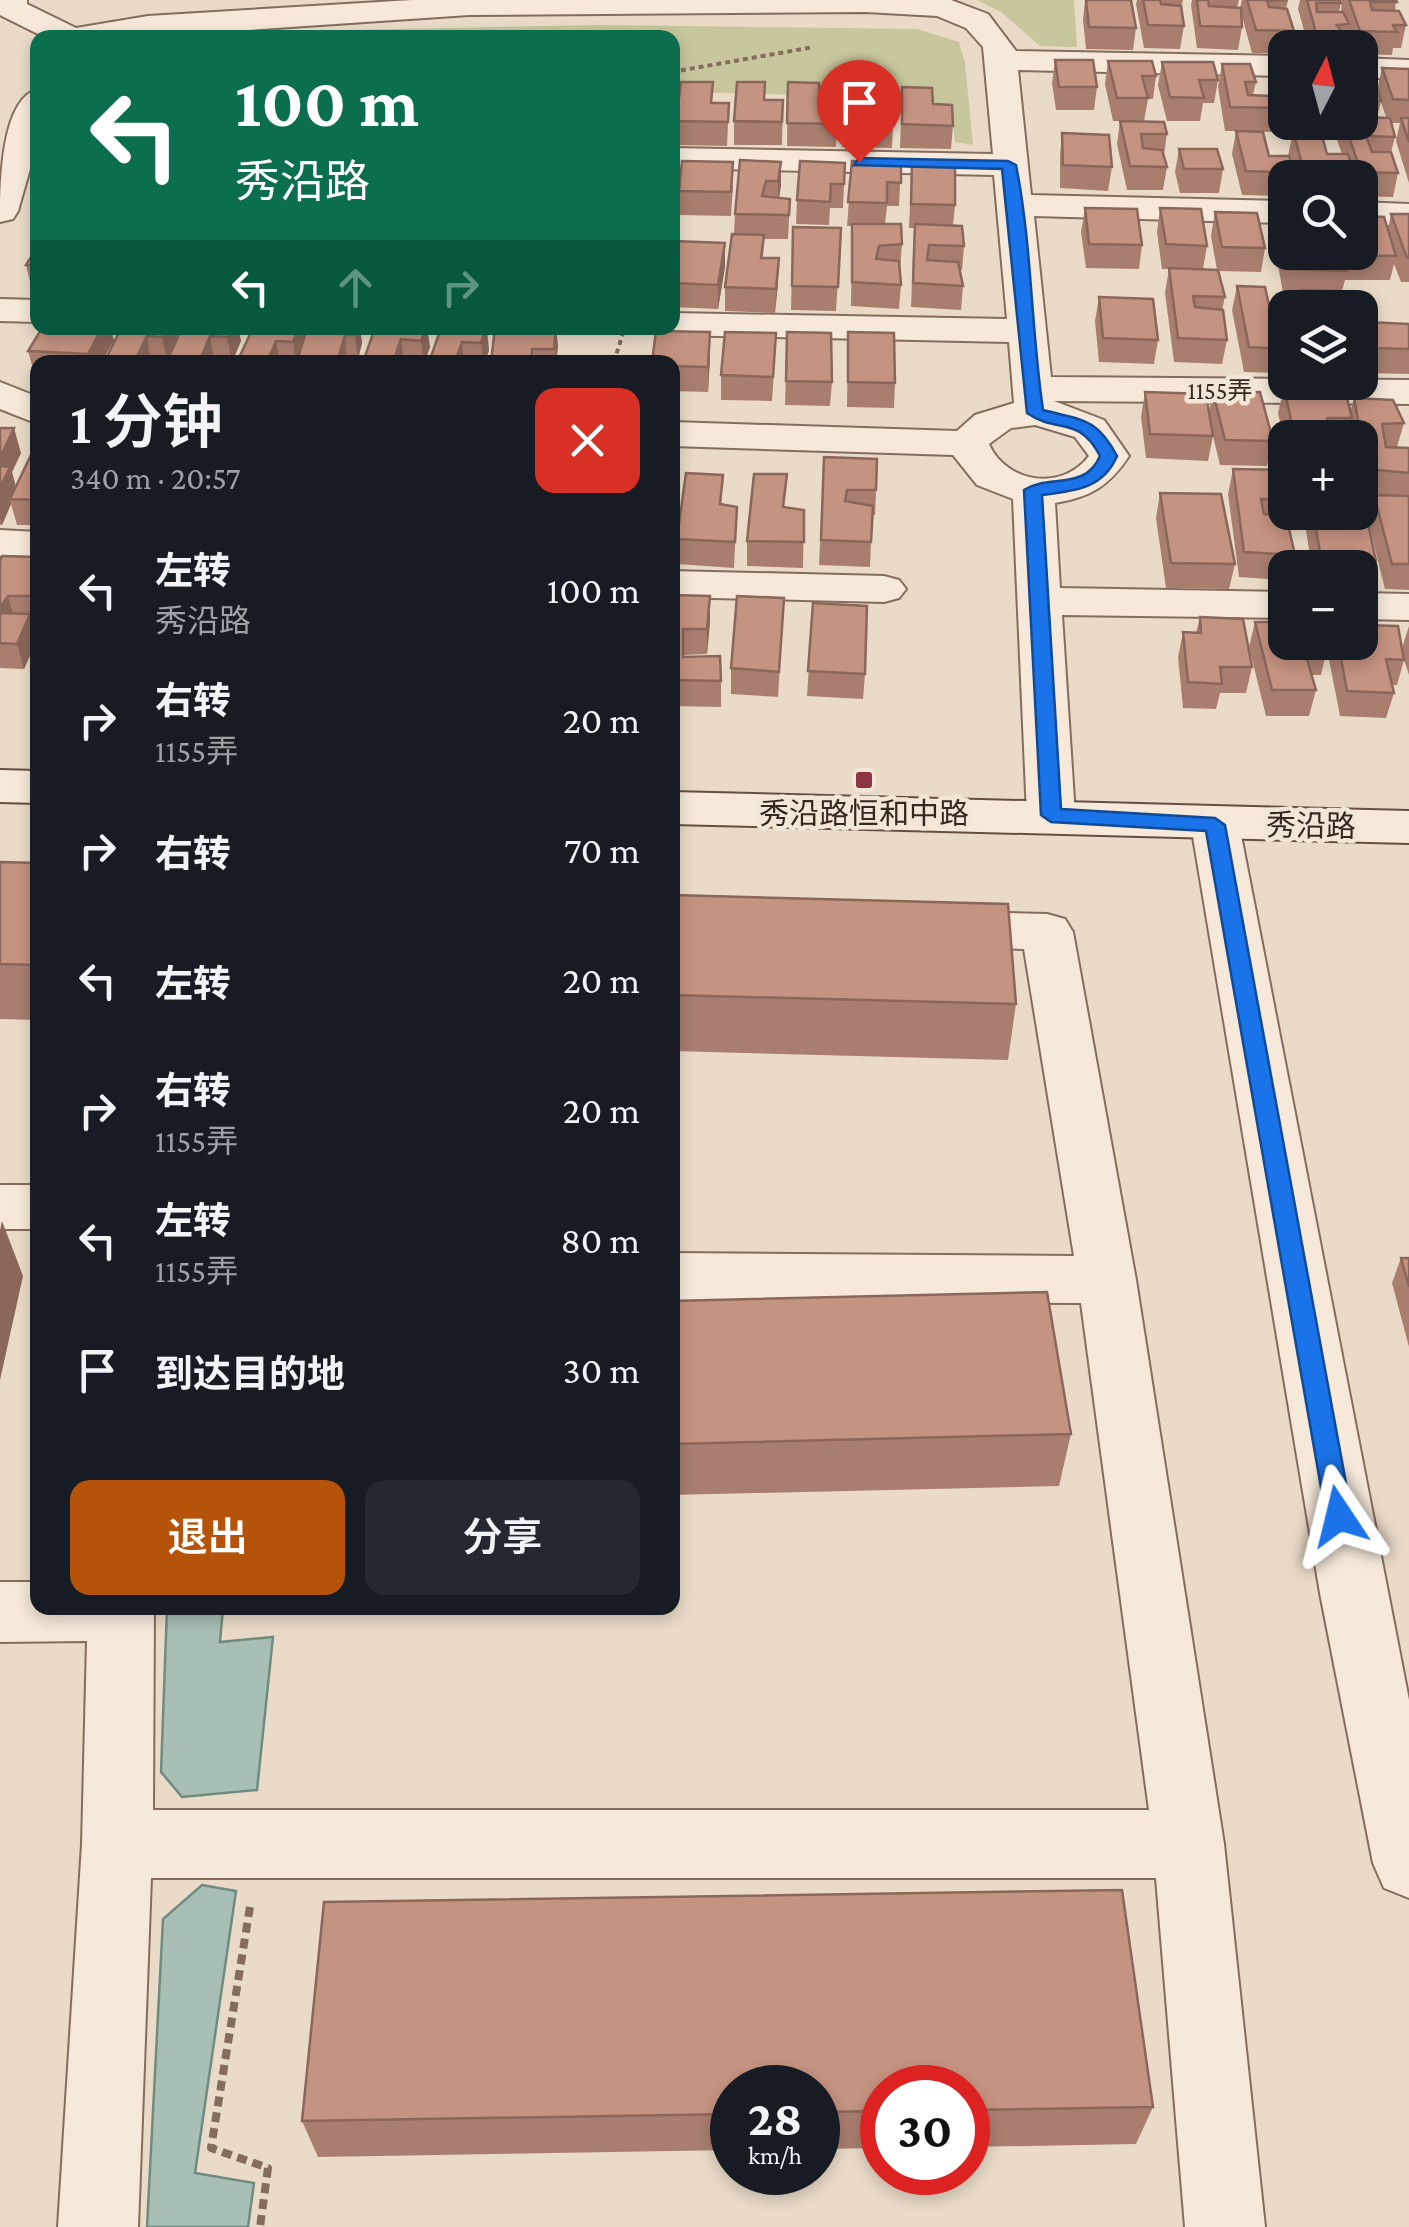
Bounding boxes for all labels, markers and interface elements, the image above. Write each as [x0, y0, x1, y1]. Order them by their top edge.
north arrow [1268, 30, 1378, 140]
map controls [1268, 30, 1378, 660]
pin [817, 60, 902, 163]
text: 100 m [235, 63, 419, 141]
icon: left [70, 70, 200, 200]
icon: arrive [832, 75, 887, 130]
text: 秀沿路 [235, 157, 370, 207]
button: search [1268, 160, 1378, 270]
icon: left [223, 260, 278, 315]
icon: ahead [328, 260, 383, 315]
icon: right [433, 260, 488, 315]
button: layers [1268, 290, 1378, 400]
street label: 1155弄 [1188, 377, 1252, 404]
button: close [535, 388, 640, 493]
text: 1 分钟 [70, 389, 223, 456]
button: + [1268, 420, 1378, 530]
text: 340 m · 20:57 [70, 460, 241, 496]
text: 左转 [155, 550, 231, 592]
button: − [1268, 550, 1378, 660]
icon: left [70, 563, 125, 618]
text: 100 m [547, 569, 640, 611]
text: 秀沿路 [155, 603, 251, 639]
text: 右转 [155, 680, 231, 722]
icon: right [70, 693, 125, 748]
text: 20 m [563, 699, 640, 741]
text: 1155弄 [155, 733, 238, 769]
marker: 秀沿路恒和中路 [853, 769, 875, 791]
place label: 秀沿路恒和中路 [759, 797, 969, 830]
street label: 秀沿路 [1266, 808, 1356, 843]
icon: right [70, 823, 125, 878]
text: 70 m [564, 829, 640, 871]
text: 右转 [155, 833, 231, 875]
icon: left [70, 953, 125, 1008]
text: 20 m [563, 959, 640, 1001]
text: 左转 [155, 963, 231, 1005]
text: 右转 [155, 1070, 231, 1112]
icon: right [70, 1083, 125, 1138]
text: 20 m [563, 1089, 640, 1131]
text: 1155弄 [155, 1123, 238, 1159]
text: 左转 [155, 1200, 231, 1242]
icon: left [70, 1213, 125, 1268]
text: 80 m [560, 1219, 640, 1261]
text: 1155弄 [155, 1253, 238, 1289]
icon: arrive [70, 1343, 125, 1398]
text: 30 m [563, 1349, 640, 1391]
text: 到达目的地 [155, 1353, 345, 1395]
position arrow [1287, 1464, 1391, 1568]
button: 退出 [70, 1480, 345, 1595]
button: 分享 [365, 1480, 640, 1595]
speed limit sign: 30 [860, 2065, 990, 2195]
text: 28 [748, 2090, 802, 2146]
text: km/h [748, 2142, 802, 2169]

